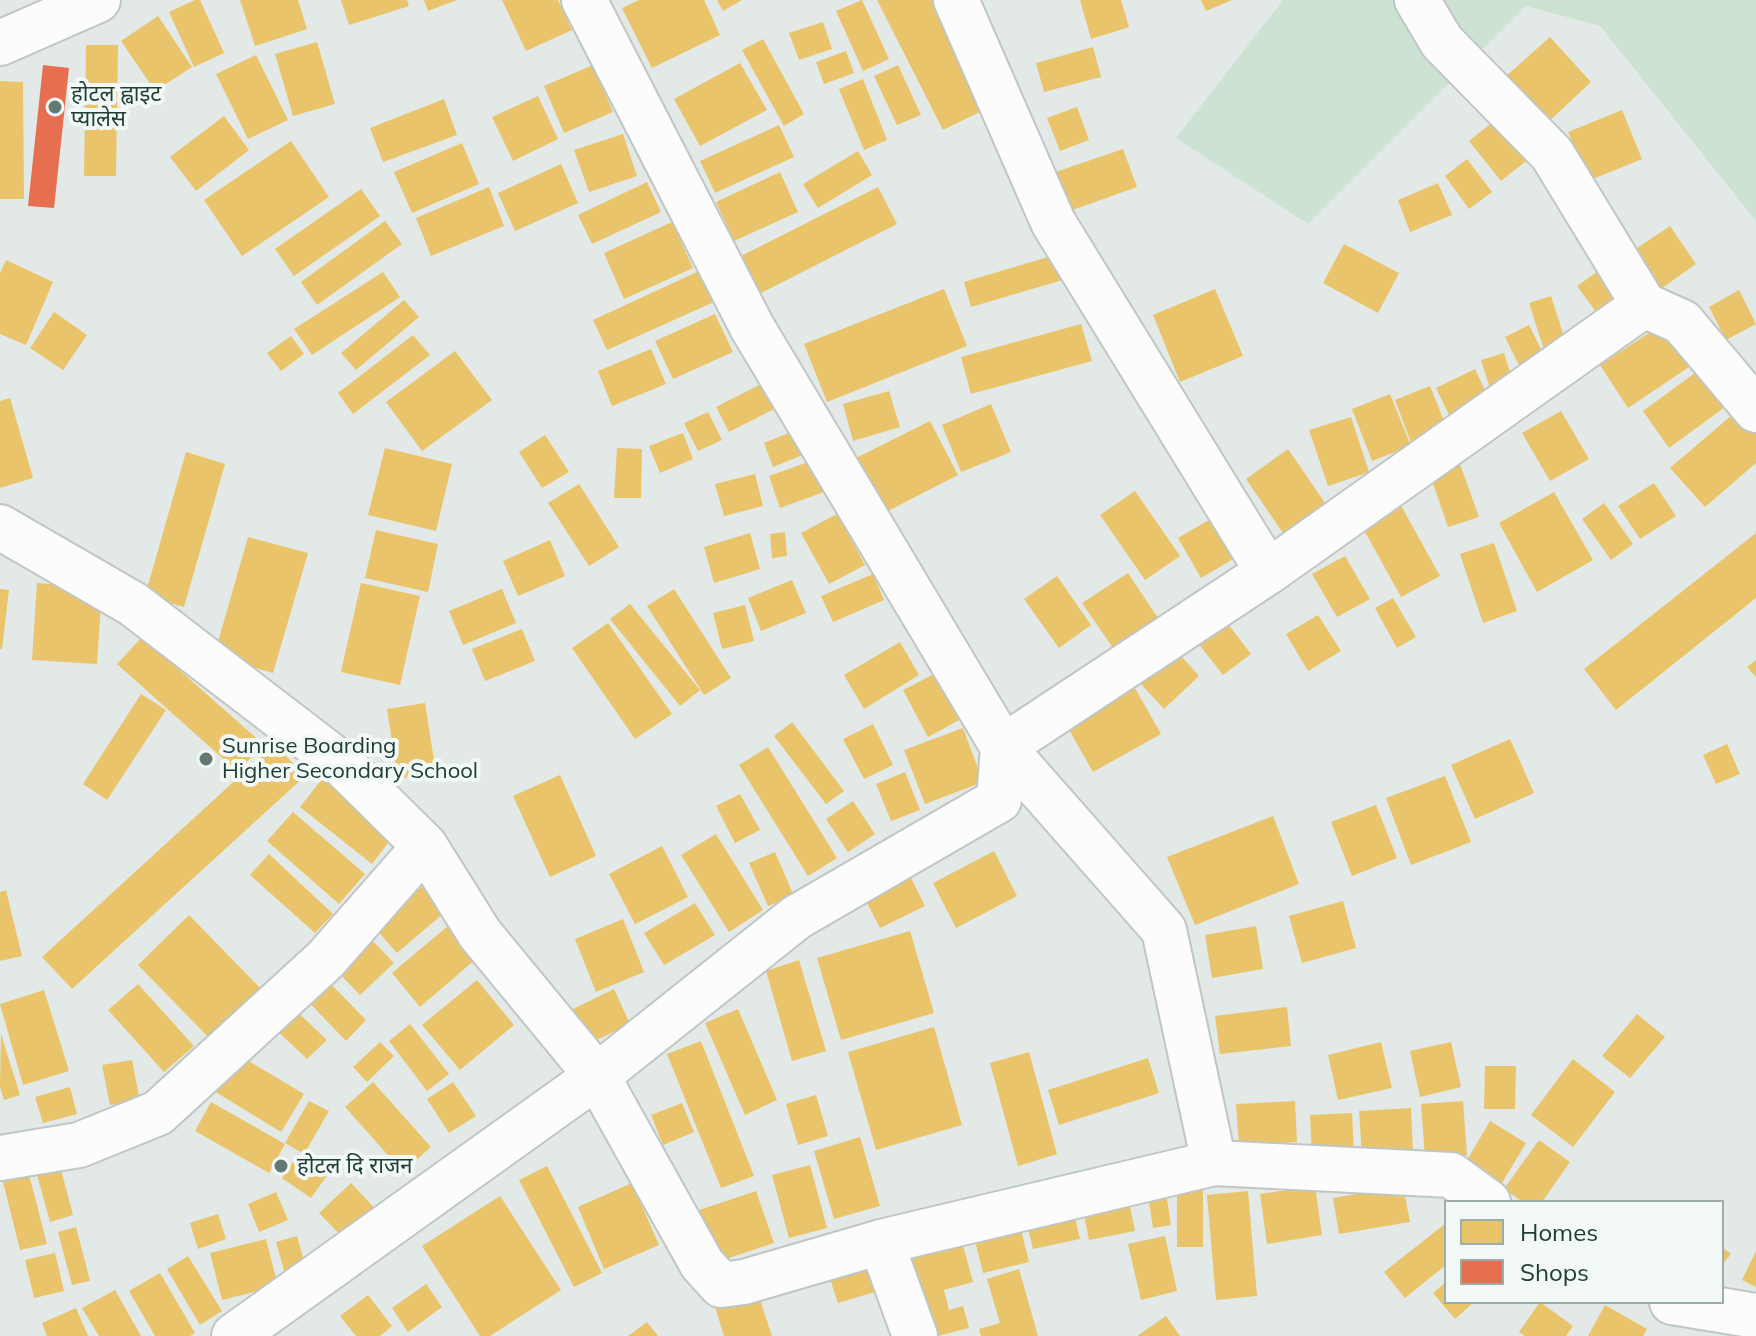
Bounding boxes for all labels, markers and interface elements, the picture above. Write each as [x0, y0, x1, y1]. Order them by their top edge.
place label: होटल ह्वाइट प्यालेस [71, 81, 161, 132]
marker: होटल ह्वाइट प्यालेस [46, 98, 64, 116]
place label: Sunrise Boarding Higher Secondary School [222, 733, 478, 784]
marker: Sunrise Boarding Higher Secondary School [197, 750, 215, 768]
place label: होटल दि राजन [297, 1153, 412, 1179]
marker: होटल दि राजन [272, 1157, 290, 1175]
legend [1444, 1200, 1724, 1304]
text: Homes [1520, 1217, 1598, 1247]
text: Shops [1520, 1257, 1589, 1287]

